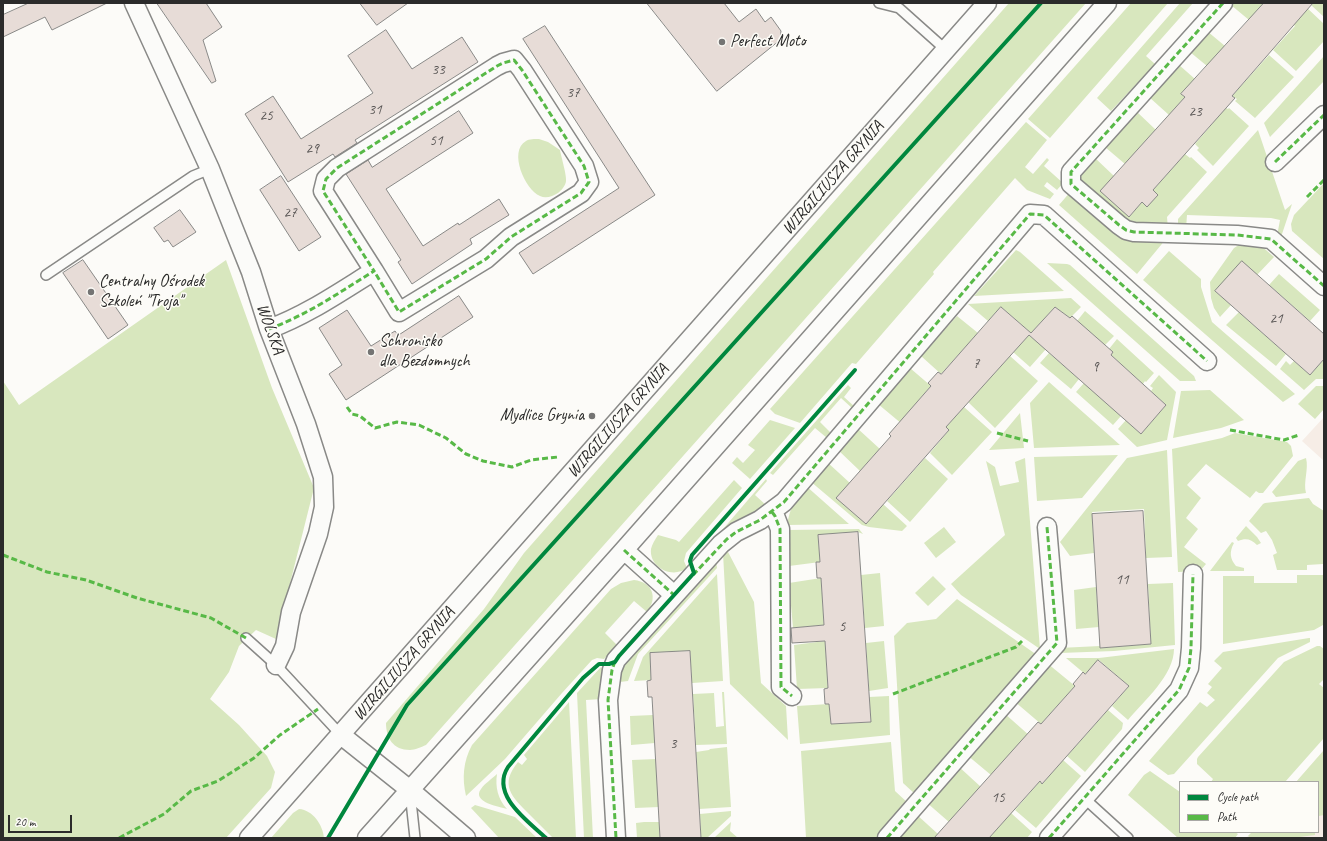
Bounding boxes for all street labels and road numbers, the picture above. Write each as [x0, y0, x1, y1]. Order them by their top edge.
street label: WIRGILIUSZA GRYNIA [778, 117, 888, 239]
street label: WOLSKA [251, 301, 289, 357]
street label: WIRGILIUSZA GRYNIA [563, 360, 673, 482]
street label: WIRGILIUSZA GRYNIA [349, 603, 459, 725]

